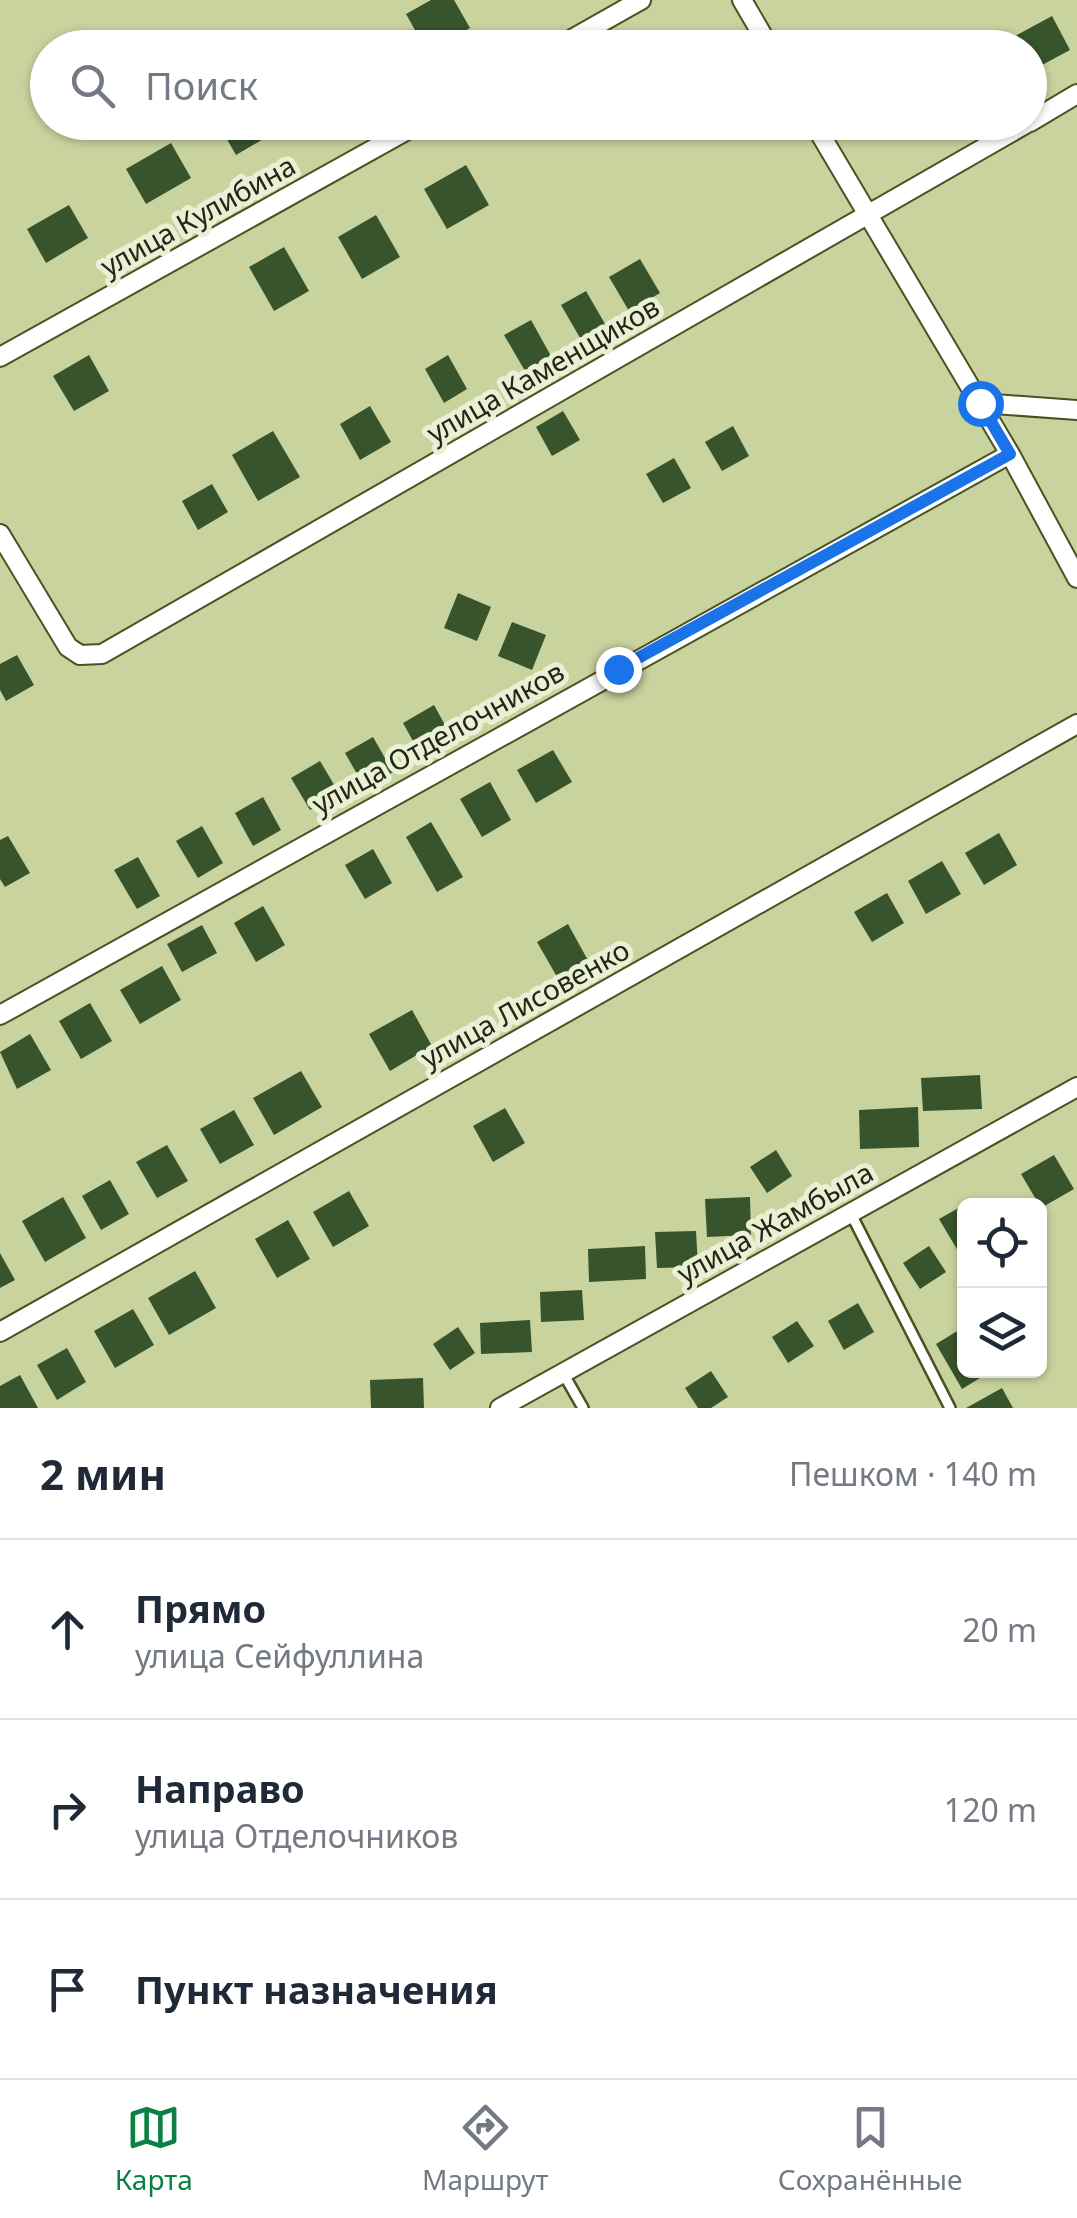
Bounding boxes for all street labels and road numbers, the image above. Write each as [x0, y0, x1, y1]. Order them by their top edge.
street label: улица Кулибина [93, 146, 302, 284]
street label: улица Каменщиков [419, 287, 666, 451]
street label: улица Отделочников [305, 652, 570, 822]
street label: улица Лисовенко [413, 930, 636, 1076]
street label: улица Жамбыла [670, 1152, 879, 1292]

